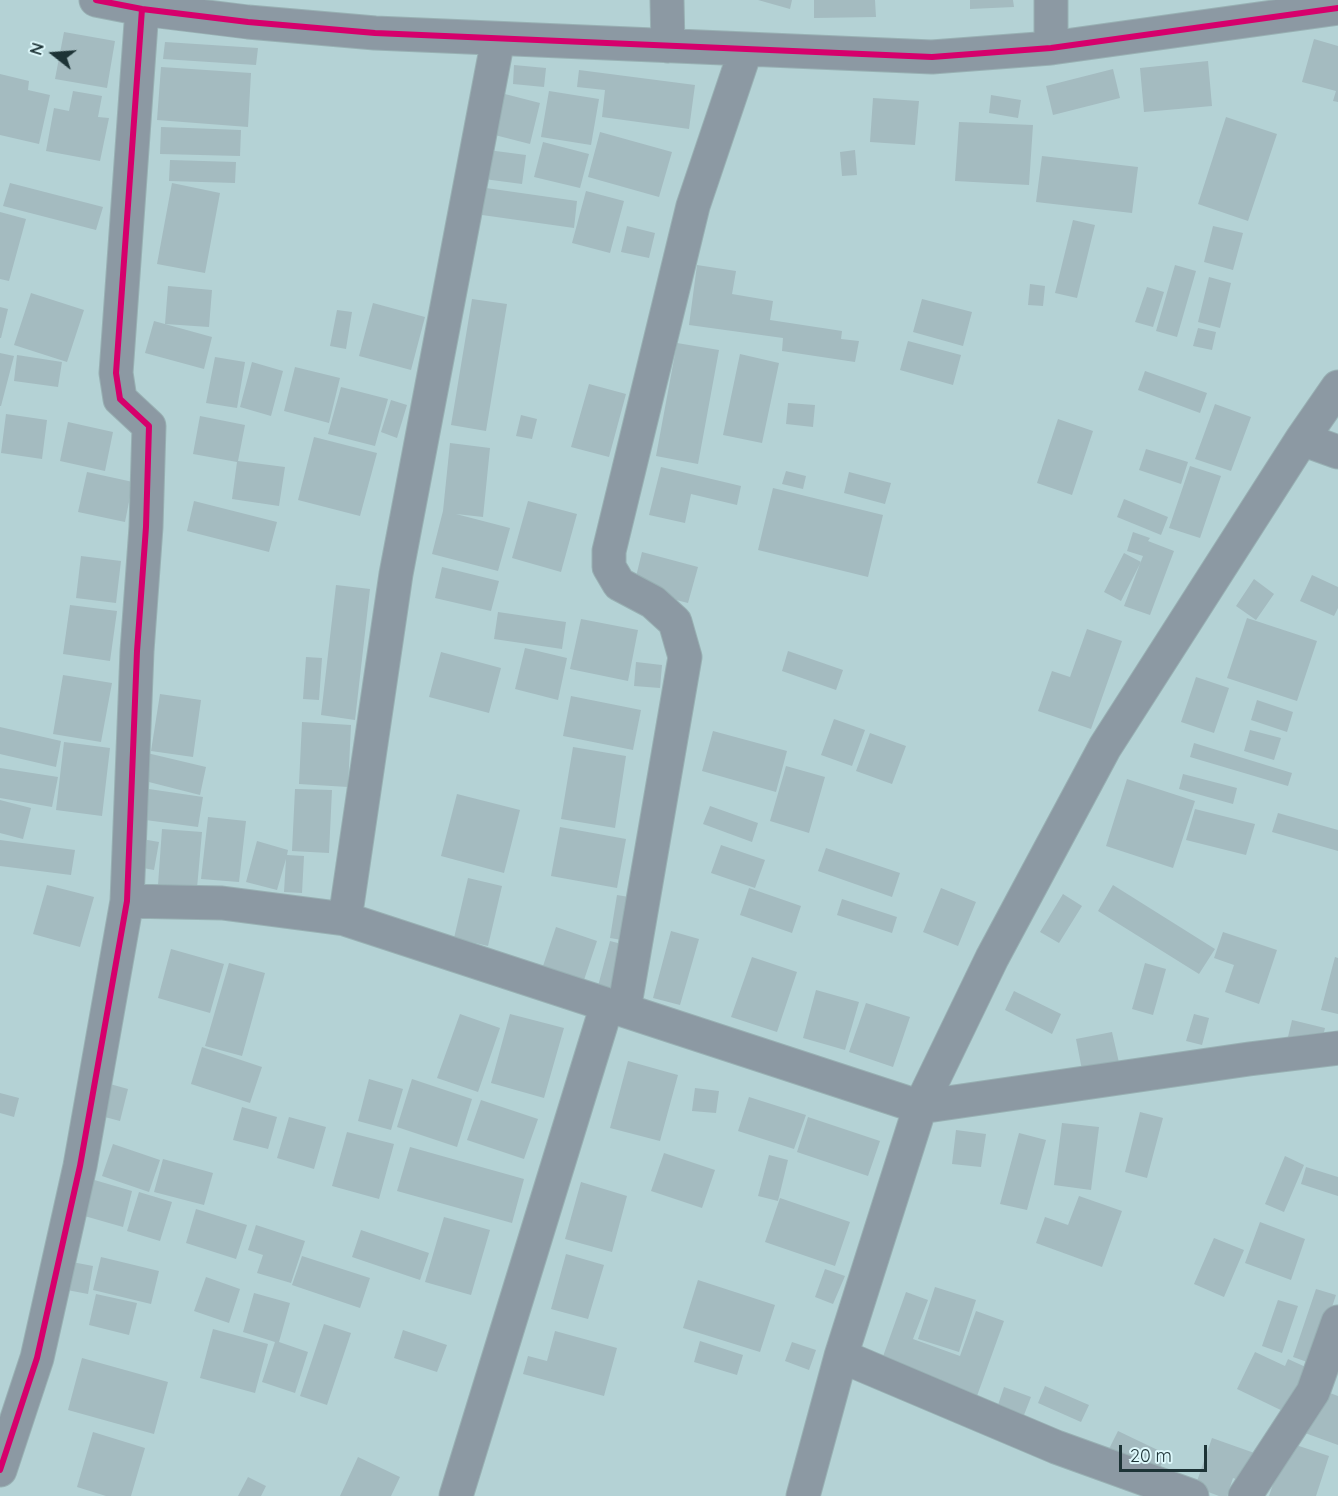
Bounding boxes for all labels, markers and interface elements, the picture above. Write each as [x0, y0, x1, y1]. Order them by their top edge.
north arrow [24, 24, 84, 84]
text: N [26, 40, 48, 57]
scale bar [1122, 1433, 1210, 1471]
text: 20 m [1130, 1444, 1172, 1467]

